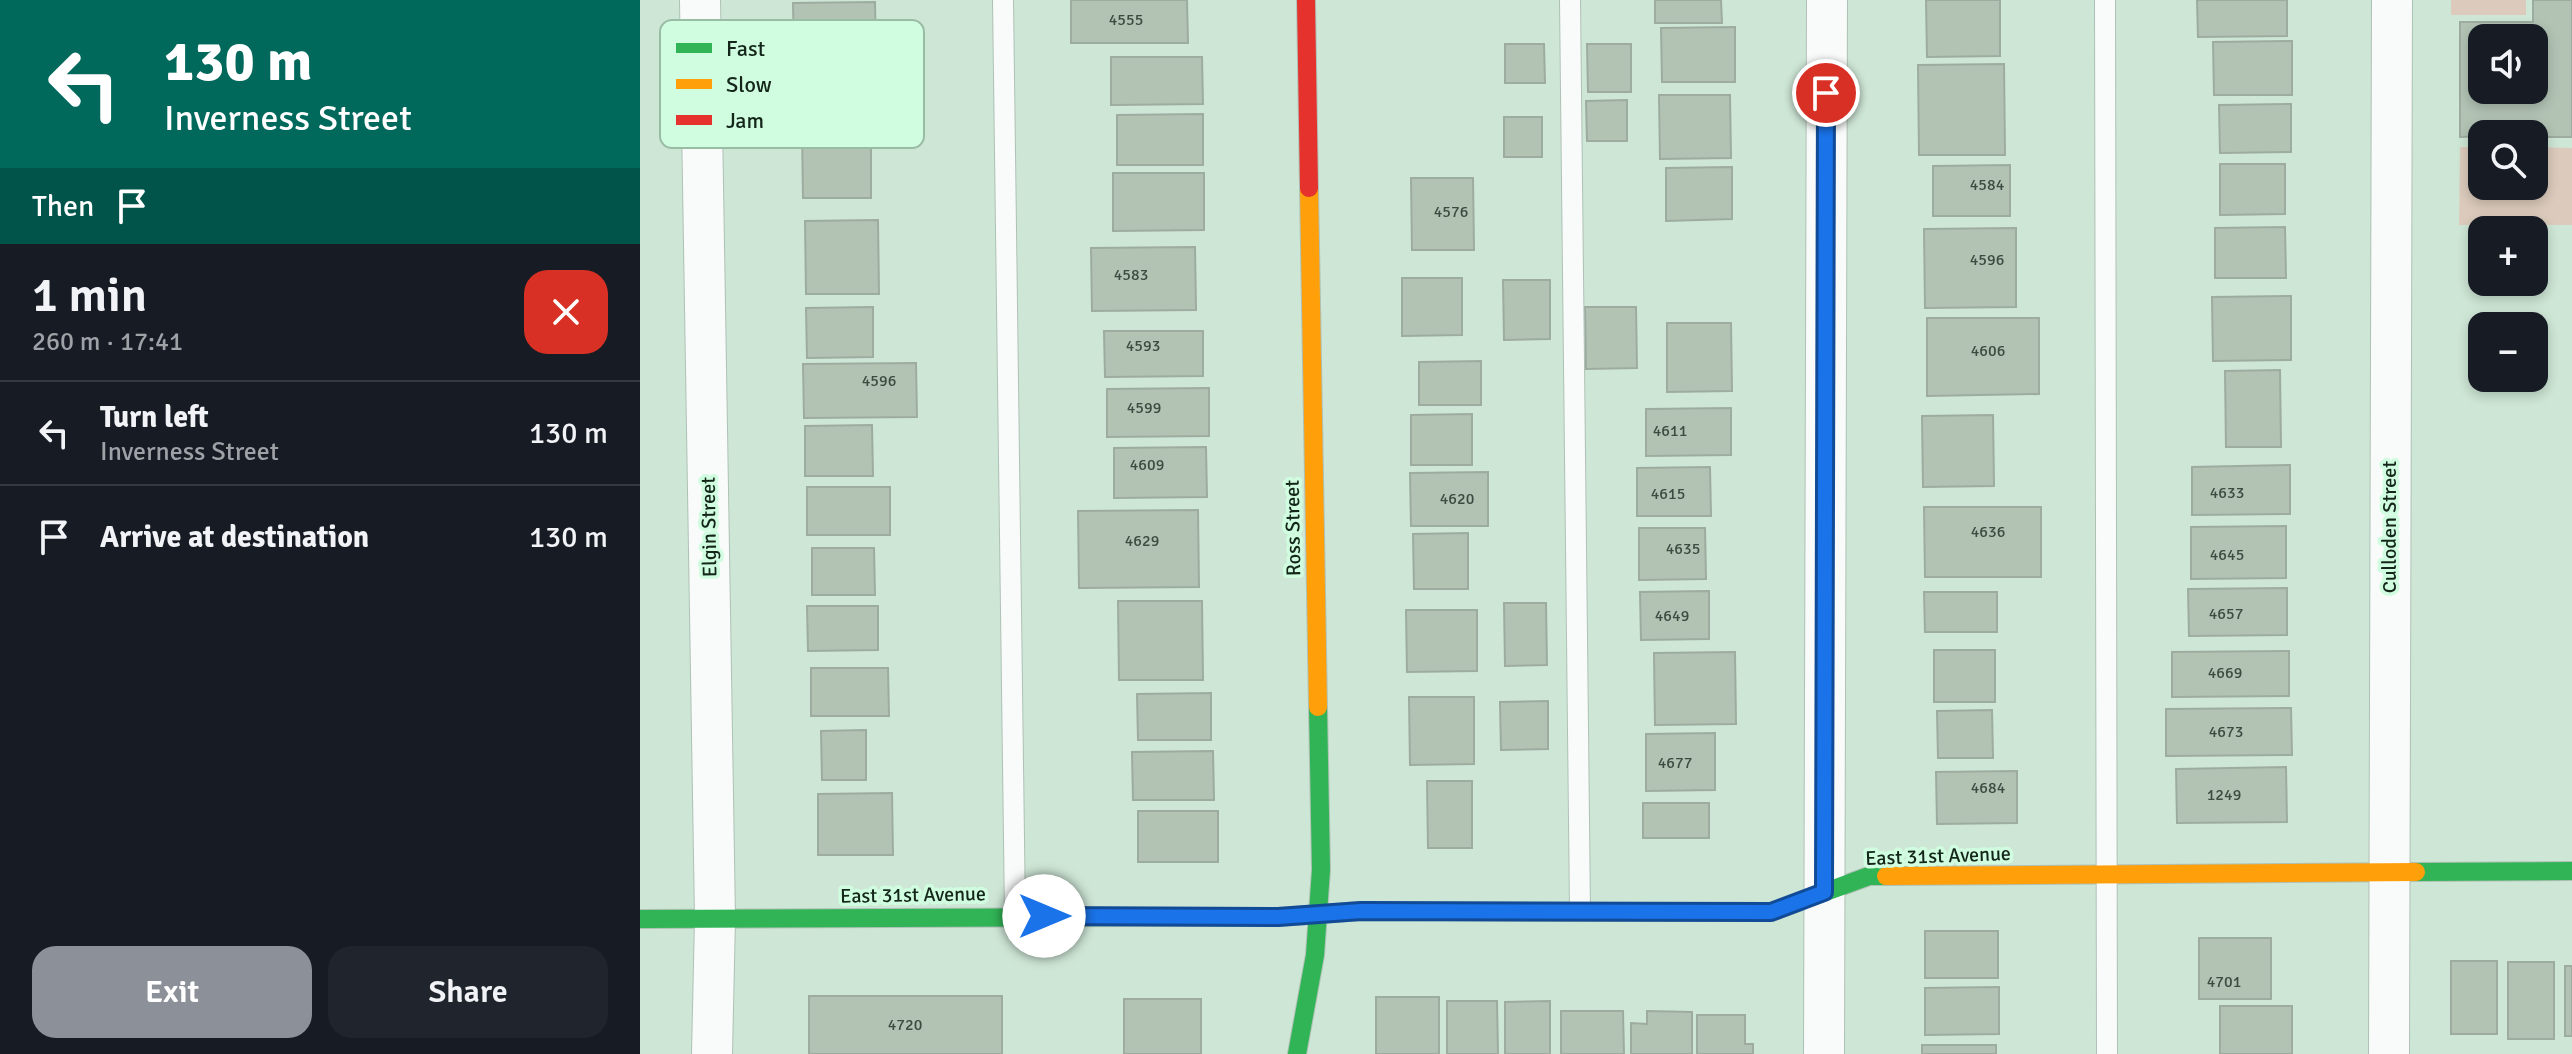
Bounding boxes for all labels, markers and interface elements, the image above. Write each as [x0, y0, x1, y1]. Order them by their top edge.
house number: 4555 [1109, 10, 1143, 30]
legend [660, 20, 924, 148]
map controls [2468, 24, 2548, 392]
button: sound [2468, 24, 2548, 104]
text: 130 m [164, 27, 312, 96]
icon: left [32, 32, 136, 136]
text: Fast [726, 35, 766, 62]
pin [1792, 59, 1860, 127]
text: Slow [726, 71, 772, 98]
icon: arrive [1804, 71, 1848, 115]
text: Inverness Street [164, 96, 412, 141]
text: Jam [726, 107, 764, 134]
button: search [2468, 120, 2548, 200]
house number: 4584 [1970, 175, 2005, 195]
icon: arrive [110, 184, 154, 228]
text: Then [32, 188, 94, 225]
house number: 4576 [1434, 202, 1468, 222]
button: + [2468, 216, 2548, 296]
house number: 4596 [1970, 250, 2004, 270]
house number: 4583 [1114, 265, 1148, 285]
text: 1 min [32, 266, 147, 325]
button: close [524, 270, 608, 354]
button: − [2468, 312, 2548, 392]
text: 260 m · 17:41 [32, 326, 183, 358]
house number: 4593 [1126, 336, 1160, 356]
house number: 4606 [1971, 341, 2005, 361]
house number: 4596 [862, 371, 896, 391]
house number: 4599 [1127, 398, 1161, 418]
text: Turn left [100, 399, 209, 436]
icon: left [32, 411, 76, 455]
text: 130 m [529, 415, 608, 452]
house number: 4611 [1653, 421, 1687, 441]
text: Inverness Street [100, 436, 279, 468]
house number: 4609 [1130, 455, 1164, 475]
street label: Culloden Street [2377, 461, 2402, 593]
street label: Elgin Street [696, 477, 722, 577]
street label: Ross Street [1280, 480, 1306, 576]
house number: 4633 [2210, 483, 2244, 503]
house number: 4615 [1651, 484, 1685, 504]
house number: 4620 [1440, 489, 1474, 509]
icon: arrive [32, 515, 76, 559]
text: Arrive at destination [100, 519, 369, 556]
text: 130 m [529, 519, 608, 556]
house number: 4636 [1971, 522, 2005, 542]
house number: 4629 [1125, 531, 1159, 551]
house number: 4635 [1666, 539, 1700, 559]
house number: 4645 [2210, 545, 2244, 565]
house number: 4657 [2209, 604, 2243, 624]
house number: 4649 [1655, 606, 1689, 626]
house number: 4669 [2208, 663, 2242, 683]
house number: 4673 [2209, 722, 2243, 742]
house number: 4677 [1658, 753, 1692, 773]
house number: 4684 [1971, 778, 2006, 798]
house number: 1249 [2207, 785, 2241, 805]
street label: East 31st Avenue [1865, 841, 2011, 871]
position arrow [1002, 874, 1086, 958]
street label: East 31st Avenue [840, 881, 986, 909]
button: Exit [32, 946, 312, 1038]
button: Share [328, 946, 608, 1038]
house number: 4701 [2207, 972, 2241, 992]
house number: 4720 [888, 1015, 922, 1035]

